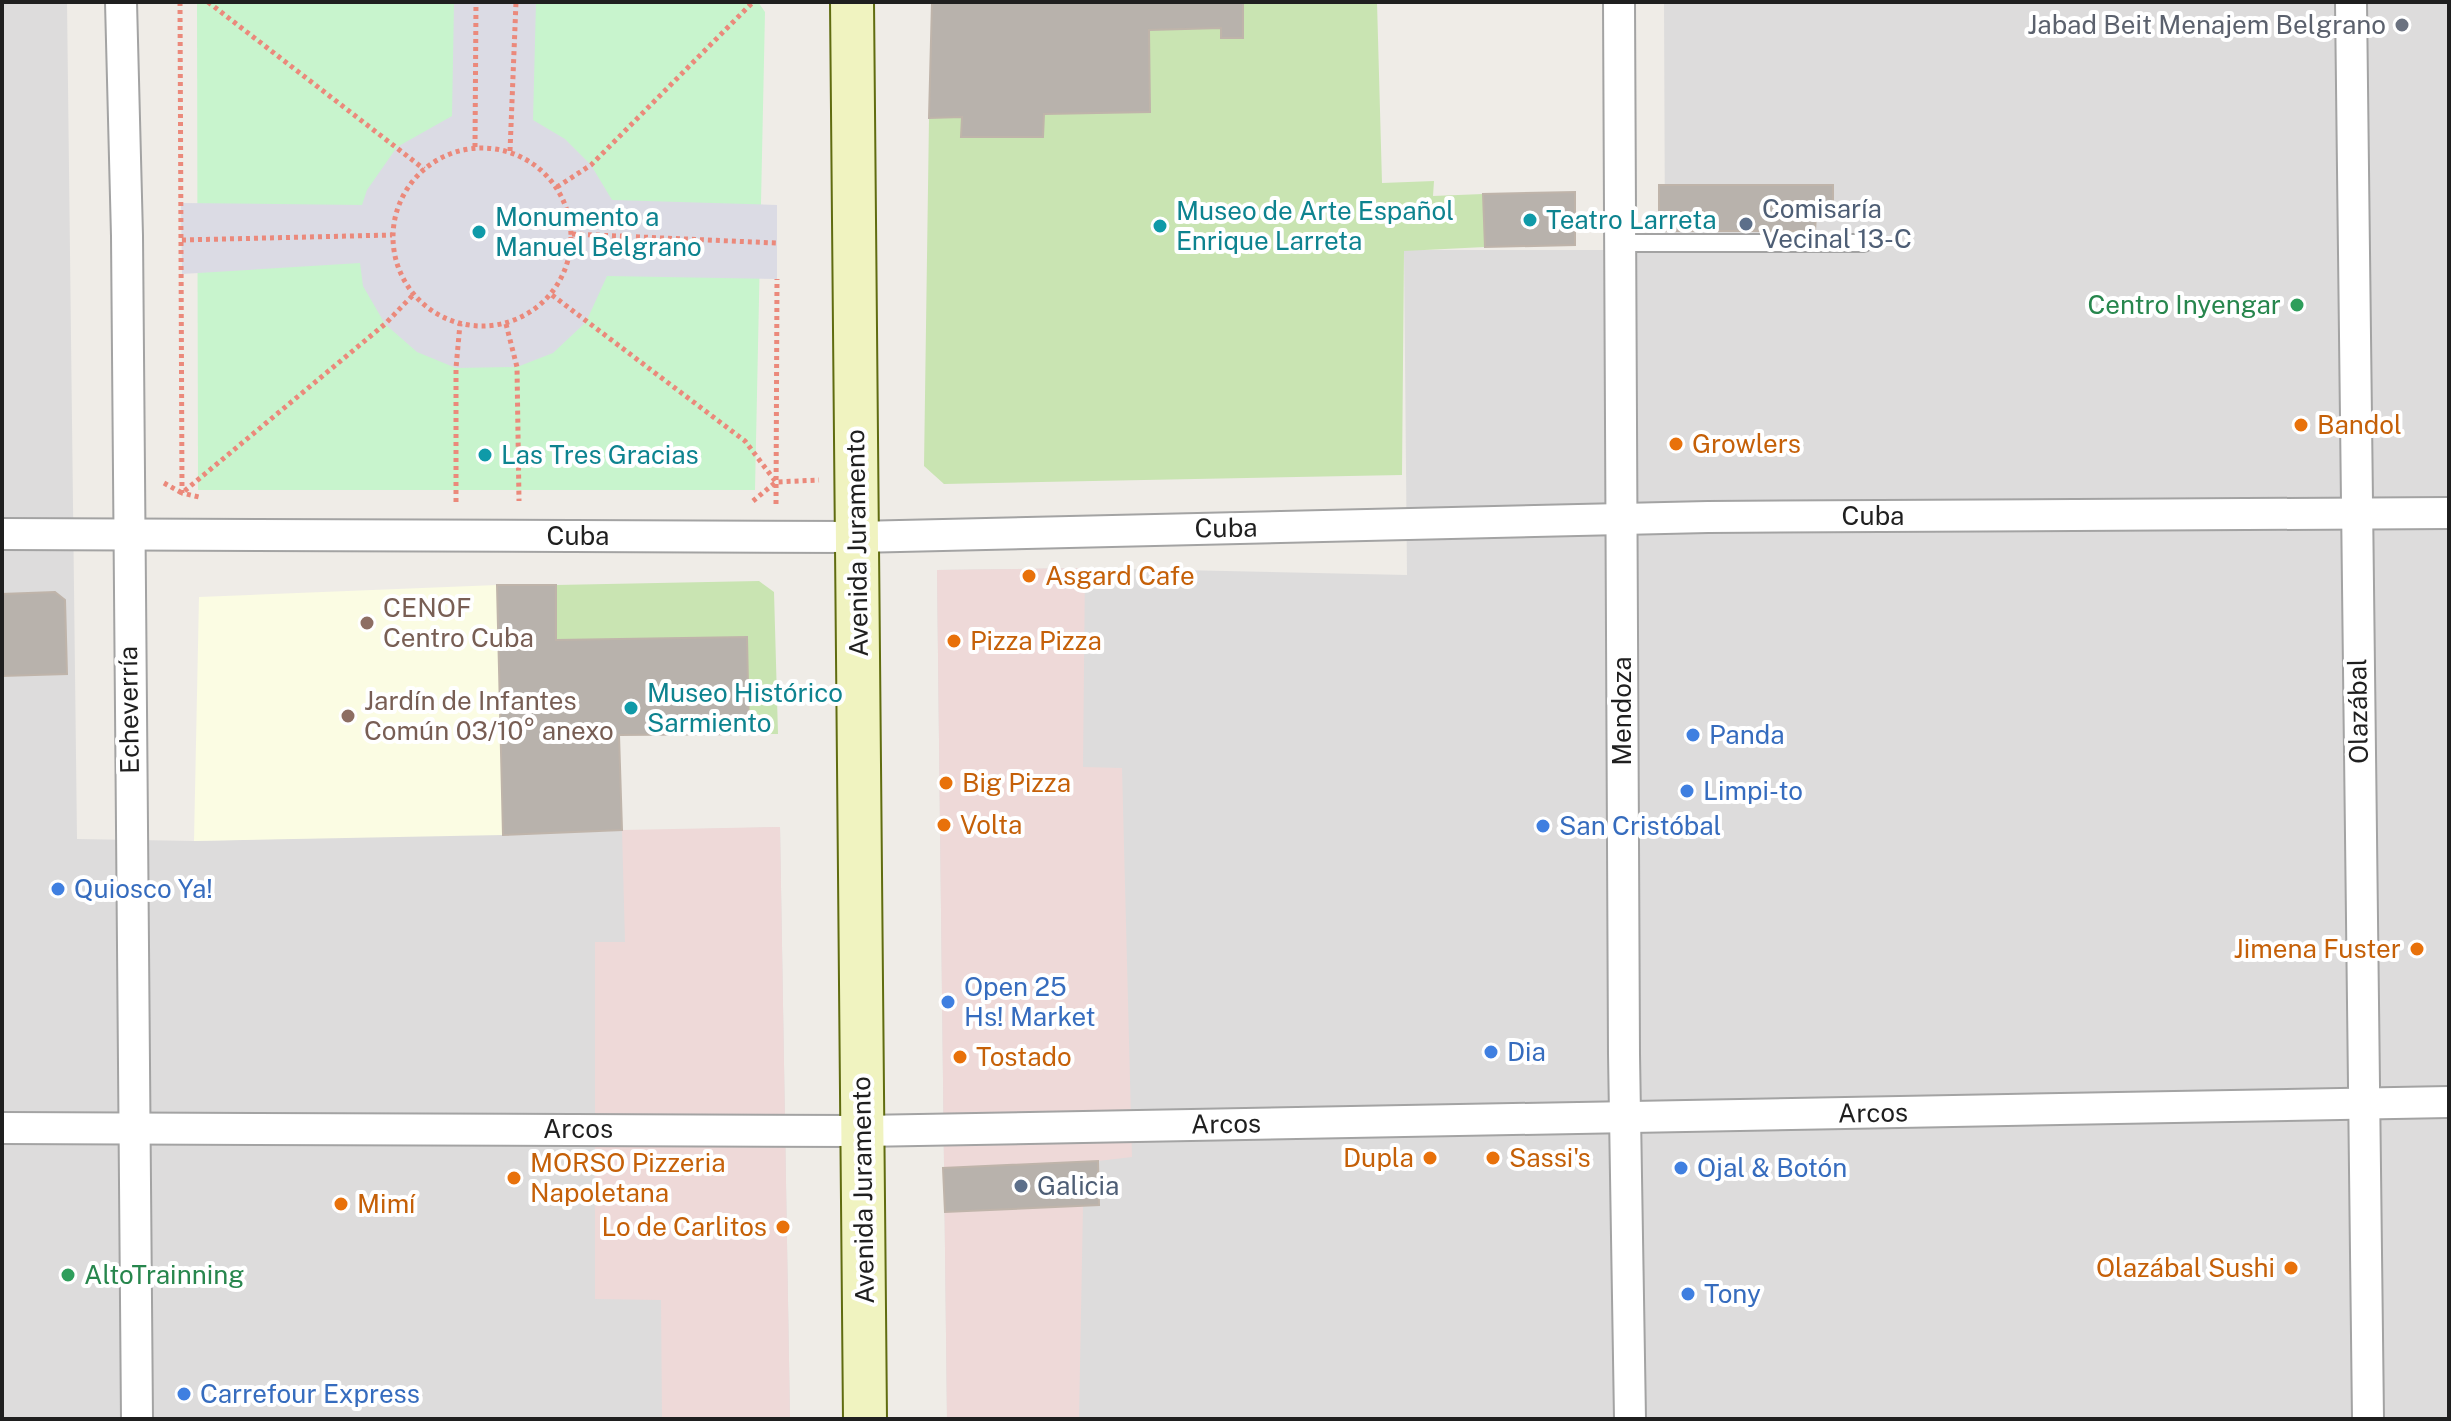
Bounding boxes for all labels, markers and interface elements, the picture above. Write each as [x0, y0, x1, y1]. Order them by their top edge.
place label: Jabad Beit Menajem Belgrano [2027, 9, 2386, 40]
marker: Jabad Beit Menajem Belgrano [2393, 16, 2411, 34]
place label: Comisaría Vecinal 13-C [1762, 193, 1912, 254]
place label: Museo de Arte Español Enrique Larreta [1176, 195, 1454, 256]
place label: Monumento a Manuel Belgrano [495, 201, 702, 262]
place label: Teatro Larreta [1546, 204, 1717, 235]
marker: Teatro Larreta [1521, 211, 1539, 229]
marker: Comisaría Vecinal 13-C [1737, 215, 1755, 233]
marker: Museo de Arte Español Enrique Larreta [1151, 217, 1169, 235]
marker: Monumento a Manuel Belgrano [470, 223, 488, 241]
place label: Centro Inyengar [2087, 289, 2281, 320]
marker: Centro Inyengar [2288, 296, 2306, 314]
place label: Bandol [2317, 409, 2402, 440]
marker: Bandol [2292, 416, 2310, 434]
place label: Growlers [1692, 428, 1801, 459]
street label: Avenida Juramento [839, 429, 874, 657]
marker: Growlers [1667, 435, 1685, 453]
place label: Las Tres Gracias [501, 439, 699, 470]
marker: Las Tres Gracias [476, 446, 494, 464]
street label: Cuba [1842, 500, 1904, 531]
street label: Cuba [1194, 511, 1258, 544]
street label: Cuba [547, 520, 609, 551]
place label: Asgard Cafe [1045, 560, 1195, 591]
marker: Asgard Cafe [1020, 567, 1038, 585]
place label: CENOF Centro Cuba [383, 592, 534, 653]
marker: CENOF Centro Cuba [358, 614, 376, 632]
place label: Pizza Pizza [970, 625, 1102, 656]
marker: Pizza Pizza [945, 632, 963, 650]
street label: Echeverría [112, 646, 145, 774]
street label: Mendoza [1606, 656, 1637, 766]
street label: Olazábal [2341, 658, 2374, 764]
place label: Museo Histórico Sarmiento [647, 677, 843, 738]
place label: Jardín de Infantes Común 03/10° anexo [364, 685, 614, 746]
marker: Museo Histórico Sarmiento [622, 699, 640, 717]
marker: Jardín de Infantes Común 03/10° anexo [339, 707, 357, 725]
place label: Panda [1709, 719, 1785, 750]
marker: Panda [1684, 726, 1702, 744]
place label: Big Pizza [962, 767, 1071, 798]
marker: Big Pizza [937, 774, 955, 792]
place label: Limpi-to [1703, 775, 1803, 806]
marker: Limpi-to [1678, 782, 1696, 800]
place label: Volta [960, 809, 1022, 840]
place label: San Cristóbal [1559, 810, 1721, 841]
marker: Volta [935, 816, 953, 834]
marker: San Cristóbal [1534, 817, 1552, 835]
place label: Quiosco Ya! [74, 873, 213, 904]
marker: Quiosco Ya! [49, 880, 67, 898]
place label: Jimena Fuster [2234, 933, 2401, 964]
marker: Jimena Fuster [2408, 940, 2426, 958]
place label: Open 25 Hs! Market [964, 971, 1096, 1032]
marker: Open 25 Hs! Market [939, 993, 957, 1011]
place label: Dia [1507, 1036, 1546, 1067]
place label: Tostado [976, 1041, 1072, 1072]
marker: Dia [1482, 1043, 1500, 1061]
marker: Tostado [951, 1048, 969, 1066]
street label: Avenida Juramento [845, 1076, 880, 1304]
street label: Arcos [1838, 1096, 1908, 1129]
street label: Arcos [1191, 1107, 1261, 1140]
street label: Arcos [543, 1113, 613, 1144]
place label: Dupla [1343, 1142, 1414, 1173]
place label: Sassi's [1509, 1142, 1591, 1173]
place label: MORSO Pizzeria Napoletana [530, 1147, 726, 1208]
marker: Dupla [1421, 1149, 1439, 1167]
marker: Sassi's [1484, 1149, 1502, 1167]
place label: Ojal & Botón [1697, 1152, 1847, 1183]
marker: Ojal & Botón [1672, 1159, 1690, 1177]
marker: MORSO Pizzeria Napoletana [505, 1169, 523, 1187]
place label: Galicia [1037, 1170, 1119, 1201]
marker: Galicia [1012, 1177, 1030, 1195]
place label: Mimí [357, 1188, 416, 1219]
marker: Mimí [332, 1195, 350, 1213]
place label: Lo de Carlitos [602, 1211, 767, 1242]
marker: Lo de Carlitos [774, 1218, 792, 1236]
place label: Olazábal Sushi [2096, 1252, 2275, 1283]
place label: AltoTrainning [84, 1259, 244, 1290]
marker: Olazábal Sushi [2282, 1259, 2300, 1277]
marker: AltoTrainning [59, 1266, 77, 1284]
place label: Tony [1704, 1278, 1761, 1309]
marker: Tony [1679, 1285, 1697, 1303]
place label: Carrefour Express [200, 1378, 420, 1409]
marker: Carrefour Express [175, 1385, 193, 1403]

